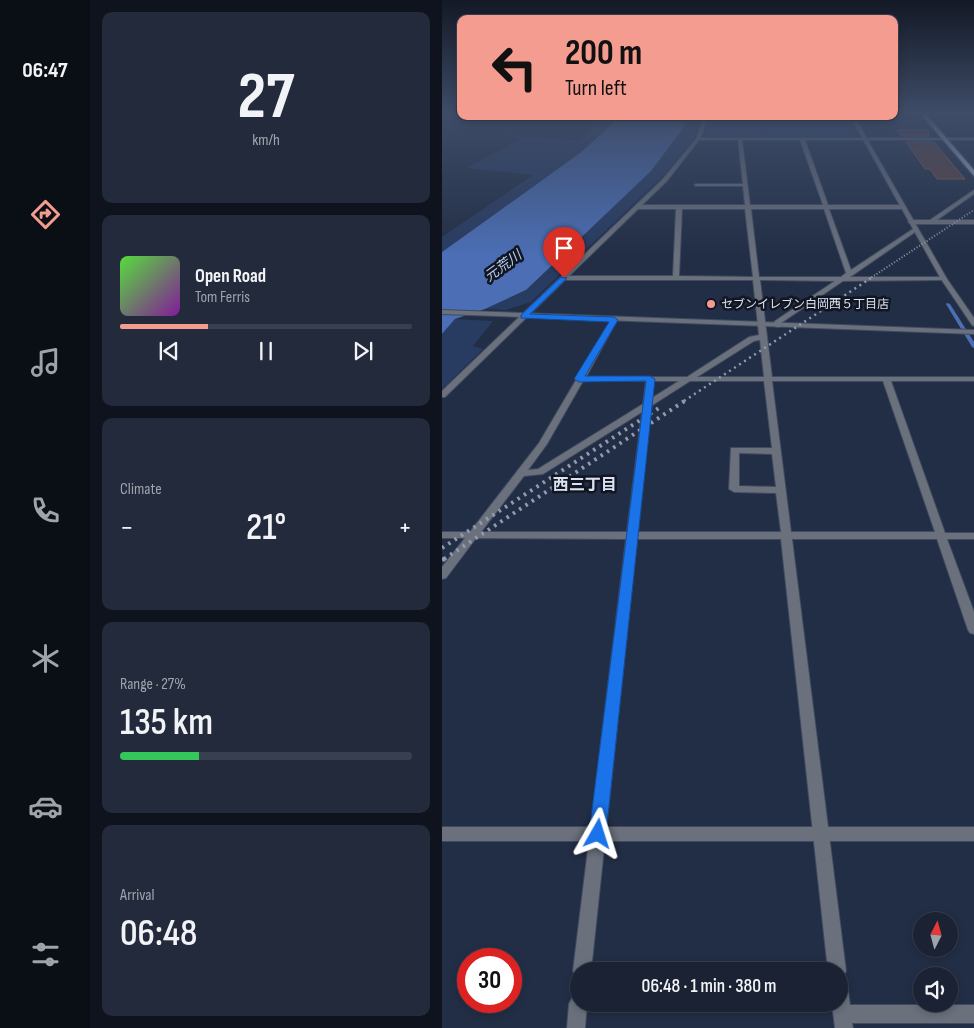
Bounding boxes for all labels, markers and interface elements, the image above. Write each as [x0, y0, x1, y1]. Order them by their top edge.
text: 200 m [565, 32, 642, 75]
icon: left [482, 35, 547, 100]
text: 06:47 [22, 57, 68, 84]
text: 27 [238, 59, 294, 137]
text: Turn left [565, 75, 627, 102]
text: km/h [252, 131, 280, 150]
icon: directions [28, 197, 63, 232]
pin [543, 227, 585, 278]
icon: arrive [550, 234, 578, 262]
water label: 元荒川 [481, 246, 527, 285]
text: Open Road [195, 265, 266, 288]
text: Tom Ferris [195, 288, 250, 307]
place label: セブンイレブン白岡西５丁目店 [721, 297, 889, 312]
marker: セブンイレブン白岡西５丁目店 [705, 298, 717, 310]
icon: previous [155, 337, 183, 365]
icon: pause [252, 337, 280, 365]
icon: next [349, 337, 377, 365]
icon: music [28, 345, 63, 380]
district label: 西三丁目 [553, 476, 617, 495]
text: Climate [120, 480, 162, 499]
icon: phone [28, 493, 63, 528]
text: 21° [246, 505, 286, 550]
text: − [120, 511, 134, 544]
text: + [398, 511, 412, 544]
icon: climate [28, 641, 63, 676]
text: Range · 27% [120, 675, 186, 694]
text: 135 km [120, 700, 213, 745]
icon: car [28, 789, 63, 824]
position arrow [571, 807, 623, 859]
text: Arrival [120, 886, 154, 905]
text: 06:48 [120, 911, 197, 956]
north arrow [913, 912, 958, 958]
map controls [913, 912, 958, 1012]
icon: filters [28, 937, 63, 972]
speed limit sign: 30 [457, 948, 522, 1013]
button: sound [913, 967, 958, 1012]
text: 06:48 · 1 min · 380 m [642, 975, 776, 998]

